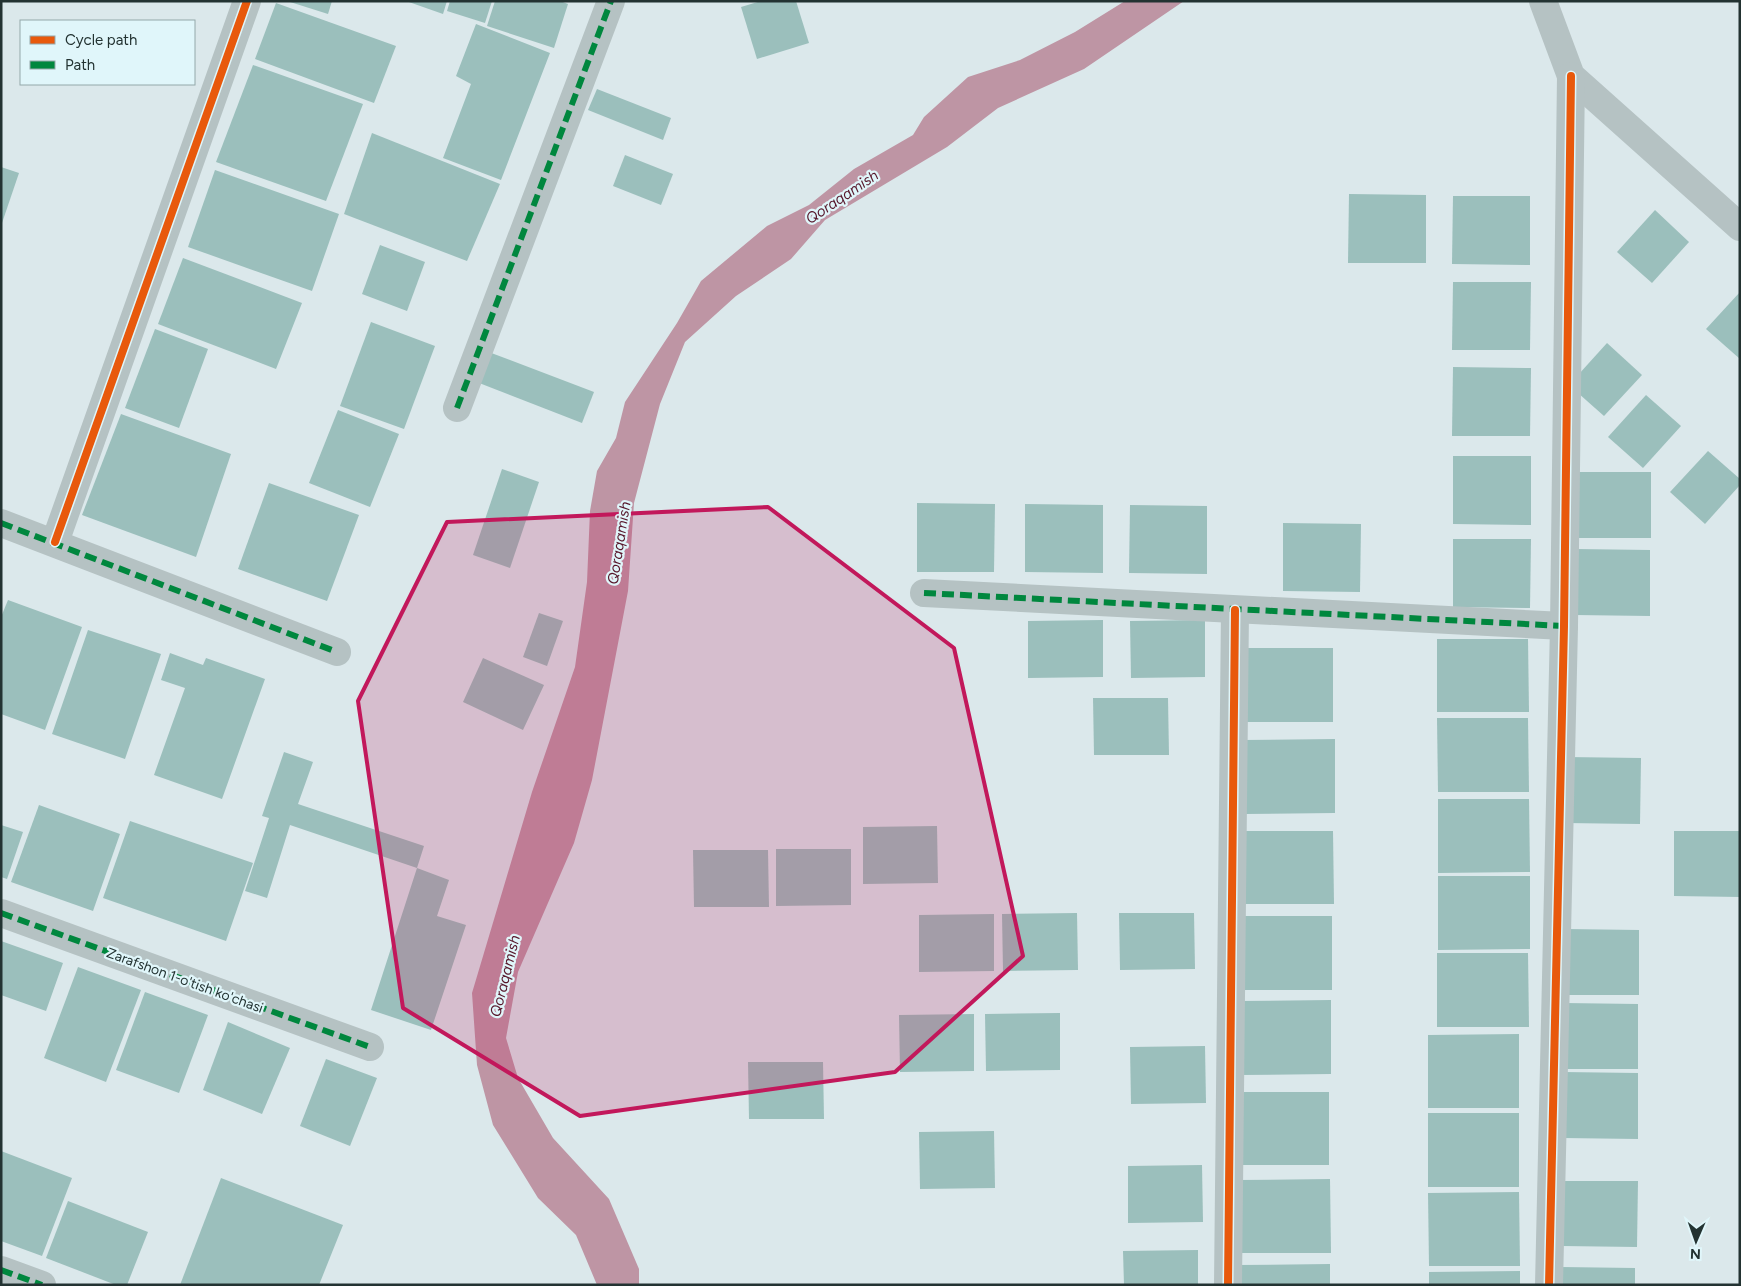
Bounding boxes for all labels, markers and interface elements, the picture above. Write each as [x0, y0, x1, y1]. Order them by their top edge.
legend [20, 20, 195, 85]
text: Cycle path [65, 31, 137, 49]
text: Path [65, 56, 95, 74]
water label: Qoraqamish [802, 166, 882, 228]
water label: Qoraqamish [604, 500, 634, 586]
water label: Qoraqamish [486, 933, 524, 1019]
street label: Zarafshon 1-o'tish ko'chasi [104, 944, 266, 1017]
north arrow [1671, 1216, 1721, 1266]
text: N [1690, 1245, 1701, 1262]

